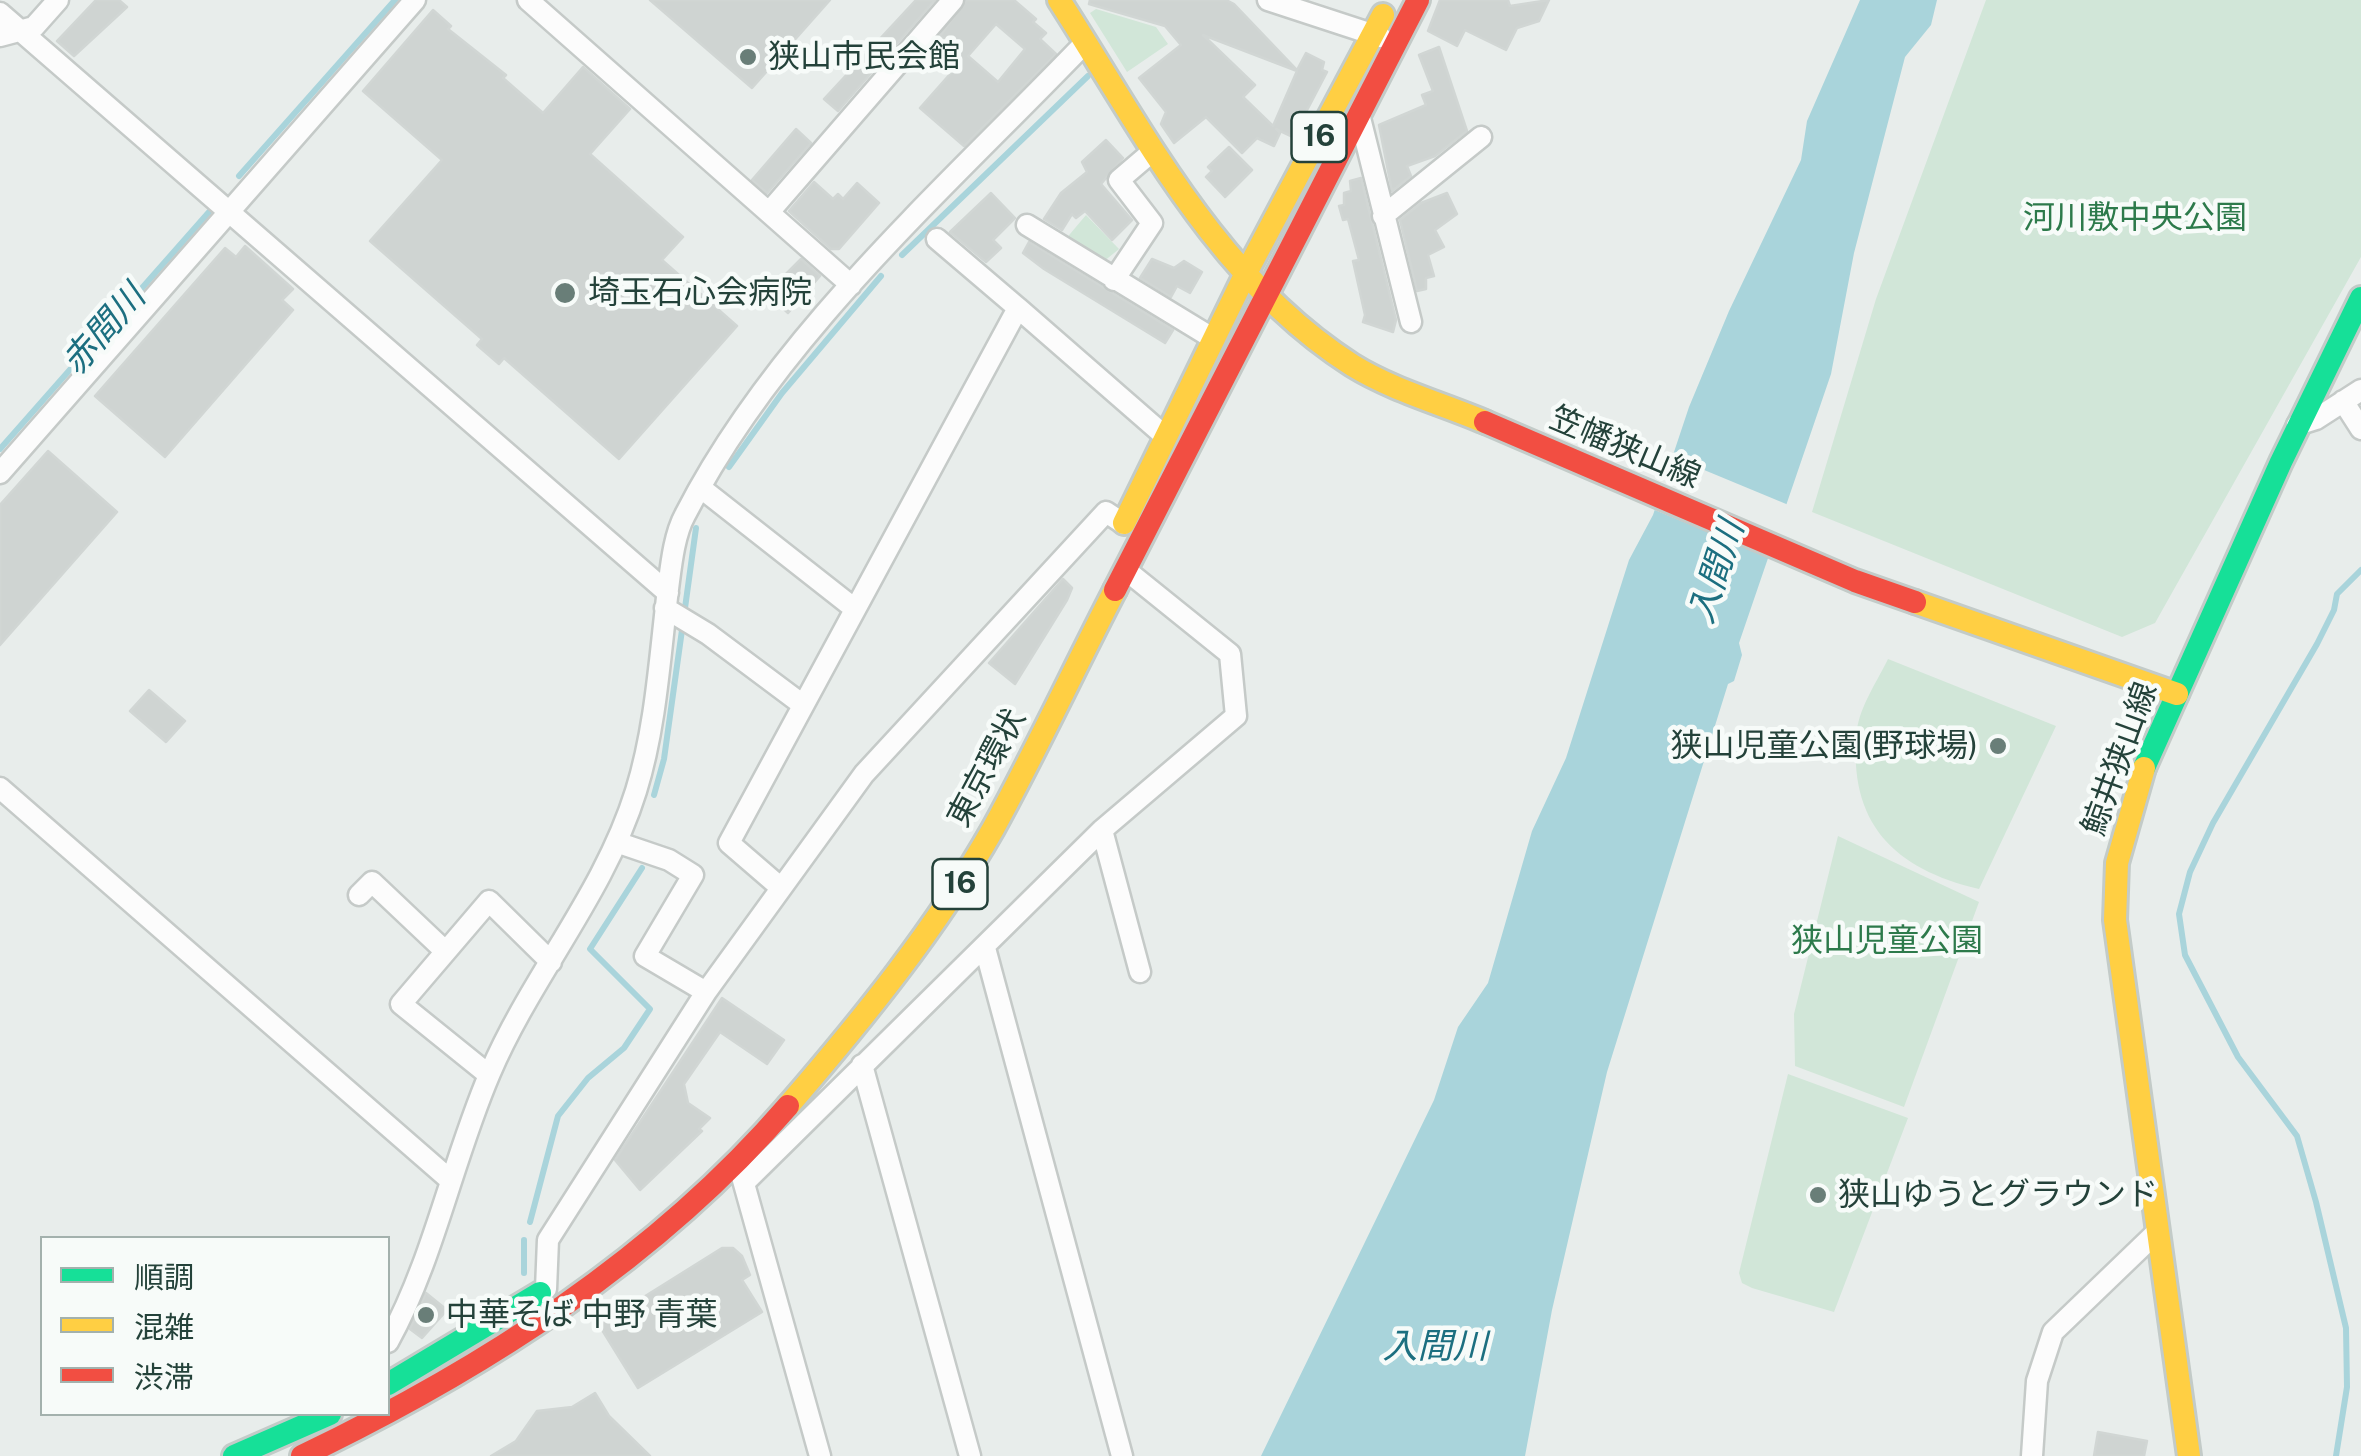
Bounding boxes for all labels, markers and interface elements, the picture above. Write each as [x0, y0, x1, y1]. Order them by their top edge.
place label: 狭山市民会館 [768, 38, 960, 76]
marker: 狭山市民会館 [737, 46, 759, 68]
road number: 16 [1292, 112, 1346, 162]
park label: 河川敷中央公園 [2023, 199, 2247, 237]
place label: 埼玉石心会病院 [588, 274, 812, 312]
water label: 赤間川 [54, 277, 154, 383]
marker: 埼玉石心会病院 [552, 280, 578, 306]
street label: 笠幡狭山線 [1544, 399, 1706, 497]
water label: 入間川 [1681, 516, 1753, 628]
street label: 鯨井狭山線 [2075, 677, 2165, 841]
street label: 東京環状 [940, 702, 1034, 834]
place label: 狭山児童公園(野球場) [1670, 727, 1978, 765]
marker: 狭山児童公園(野球場) [1987, 735, 2009, 757]
road number: 16 [932, 859, 988, 909]
park label: 狭山児童公園 [1791, 922, 1983, 960]
place label: 狭山ゆうとグラウンド [1838, 1176, 2158, 1214]
marker: 狭山ゆうとグラウンド [1807, 1184, 1829, 1206]
legend [40, 1236, 390, 1416]
text: 順調 [134, 1259, 194, 1295]
place label: 中華そば 中野 青葉 [446, 1296, 718, 1334]
marker: 中華そば 中野 青葉 [415, 1304, 437, 1326]
text: 混雑 [134, 1309, 194, 1345]
water label: 入間川 [1383, 1326, 1487, 1368]
text: 渋滞 [134, 1359, 194, 1395]

